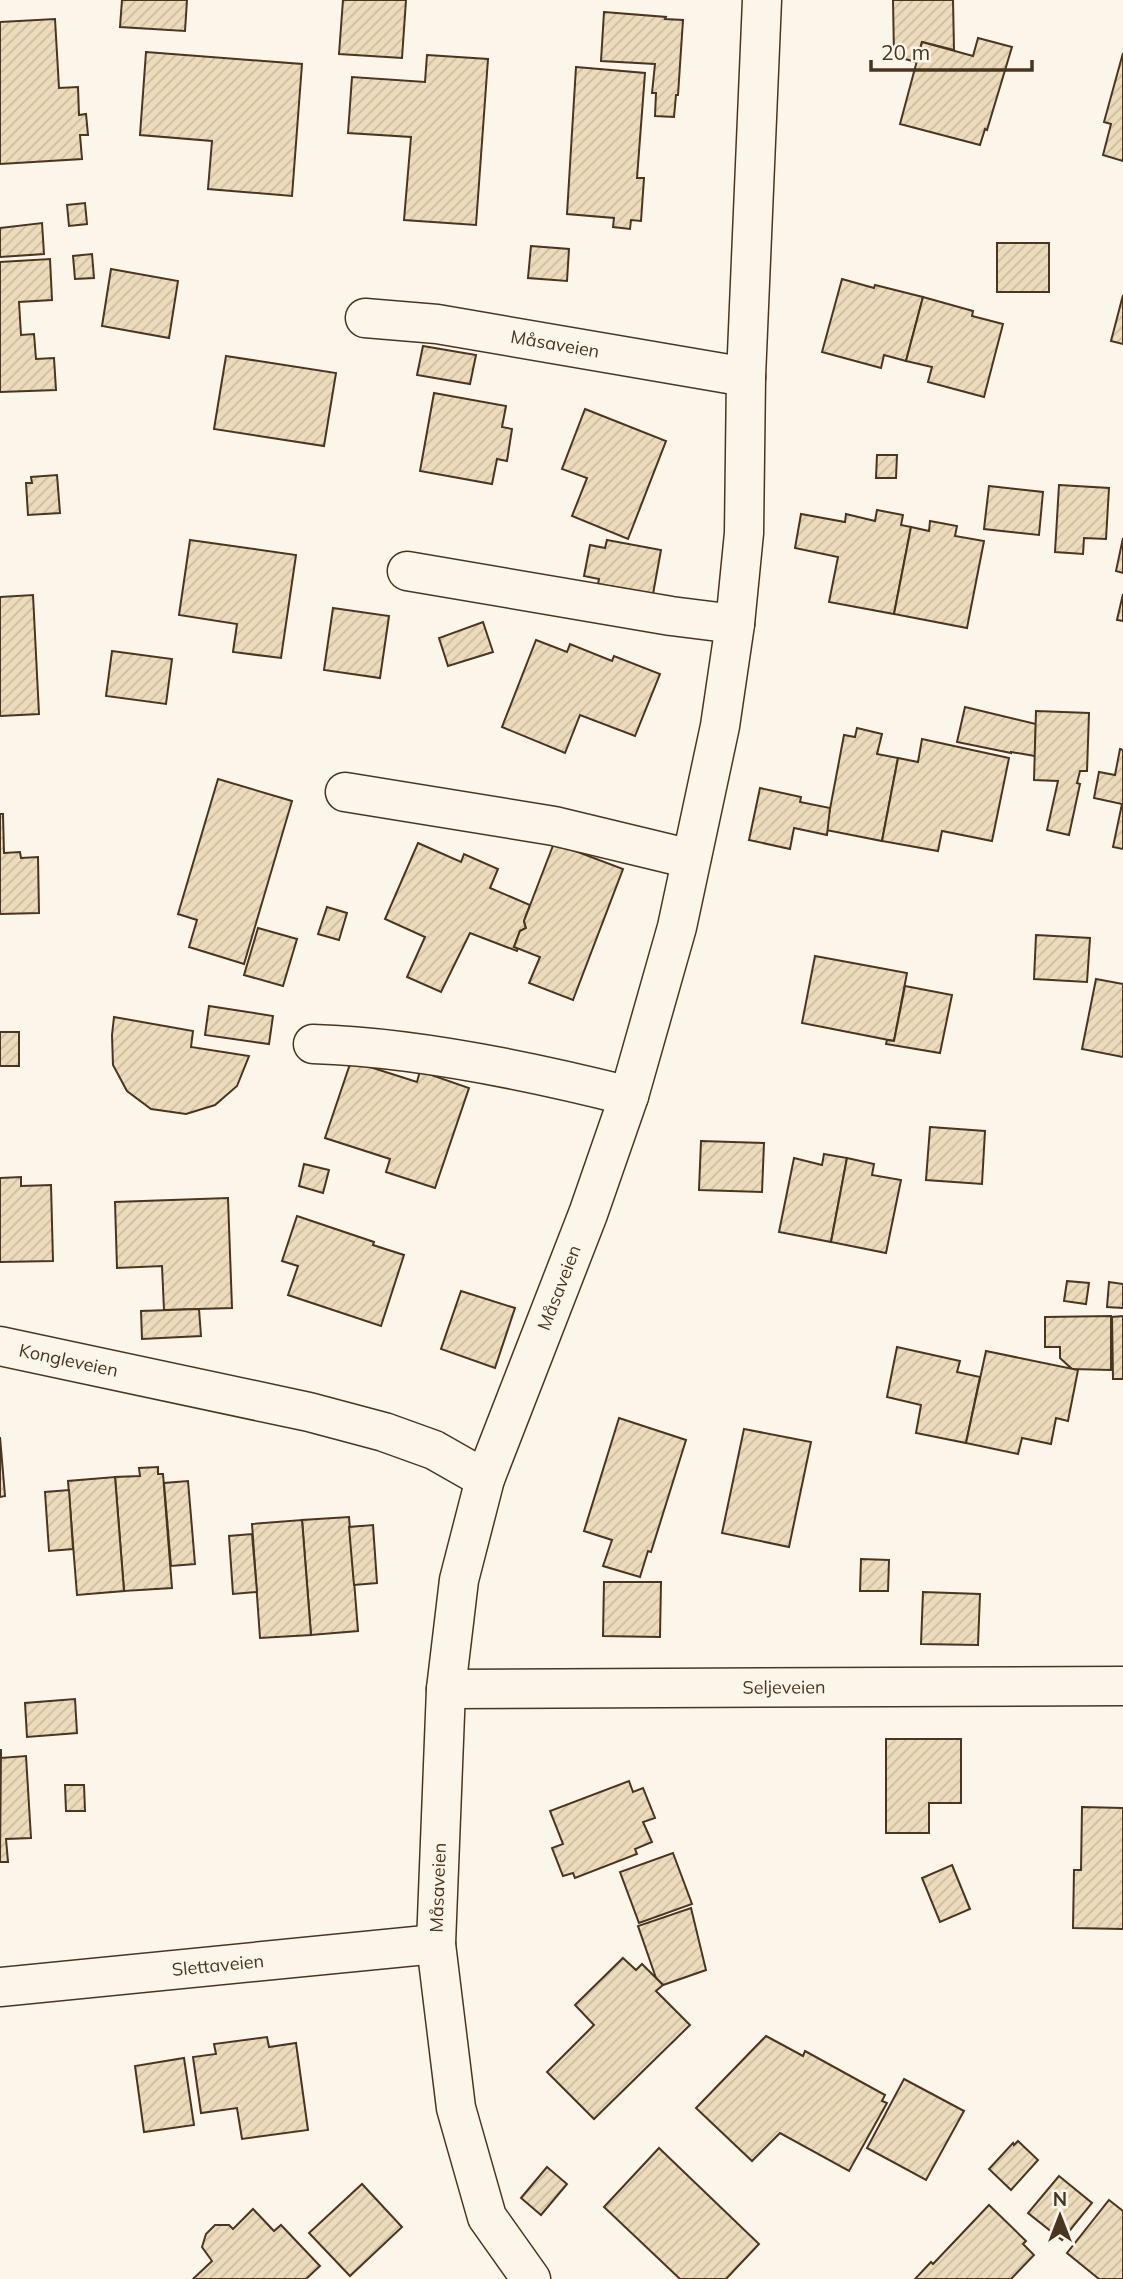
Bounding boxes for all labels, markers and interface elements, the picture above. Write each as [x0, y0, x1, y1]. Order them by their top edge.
scale bar [871, 28, 1032, 72]
text: 20 m [881, 39, 930, 65]
street label: Måsaveien [509, 325, 601, 363]
street label: Måsaveien [532, 1242, 586, 1334]
street label: Kongleveien [17, 1338, 120, 1382]
street label: Seljeveien [742, 1675, 826, 1699]
street label: Måsaveien [424, 1842, 451, 1933]
street label: Slettaveien [171, 1949, 265, 1981]
north arrow [1025, 2181, 1095, 2251]
text: N [1053, 2187, 1067, 2211]

